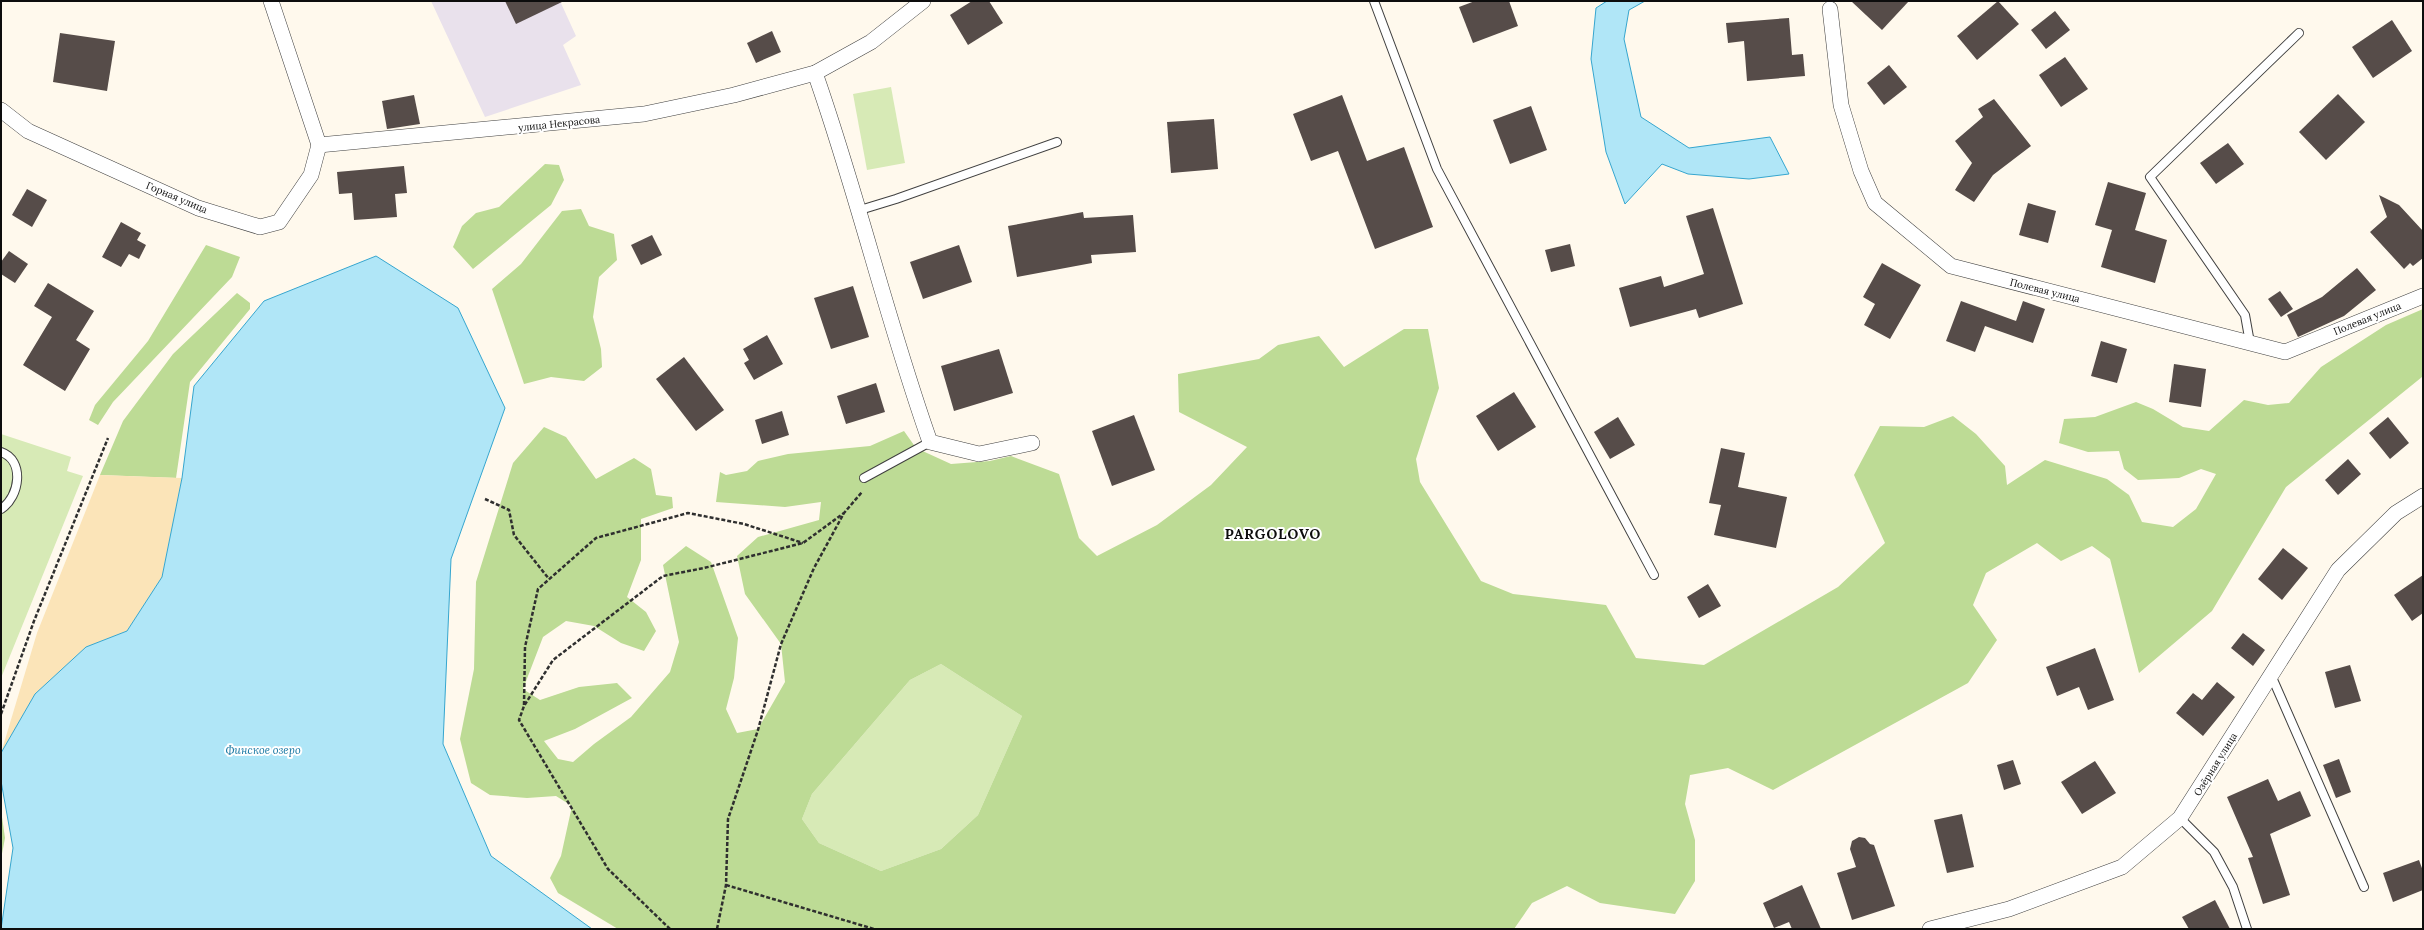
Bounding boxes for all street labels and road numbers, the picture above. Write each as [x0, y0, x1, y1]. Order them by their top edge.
street label: улица Некрасова [517, 113, 601, 134]
street label: Горная улица [144, 179, 209, 216]
street label: Полевая улица [2008, 275, 2081, 305]
street label: Полевая улица [2331, 299, 2403, 338]
street label: Озёрная улица [2191, 730, 2240, 798]

